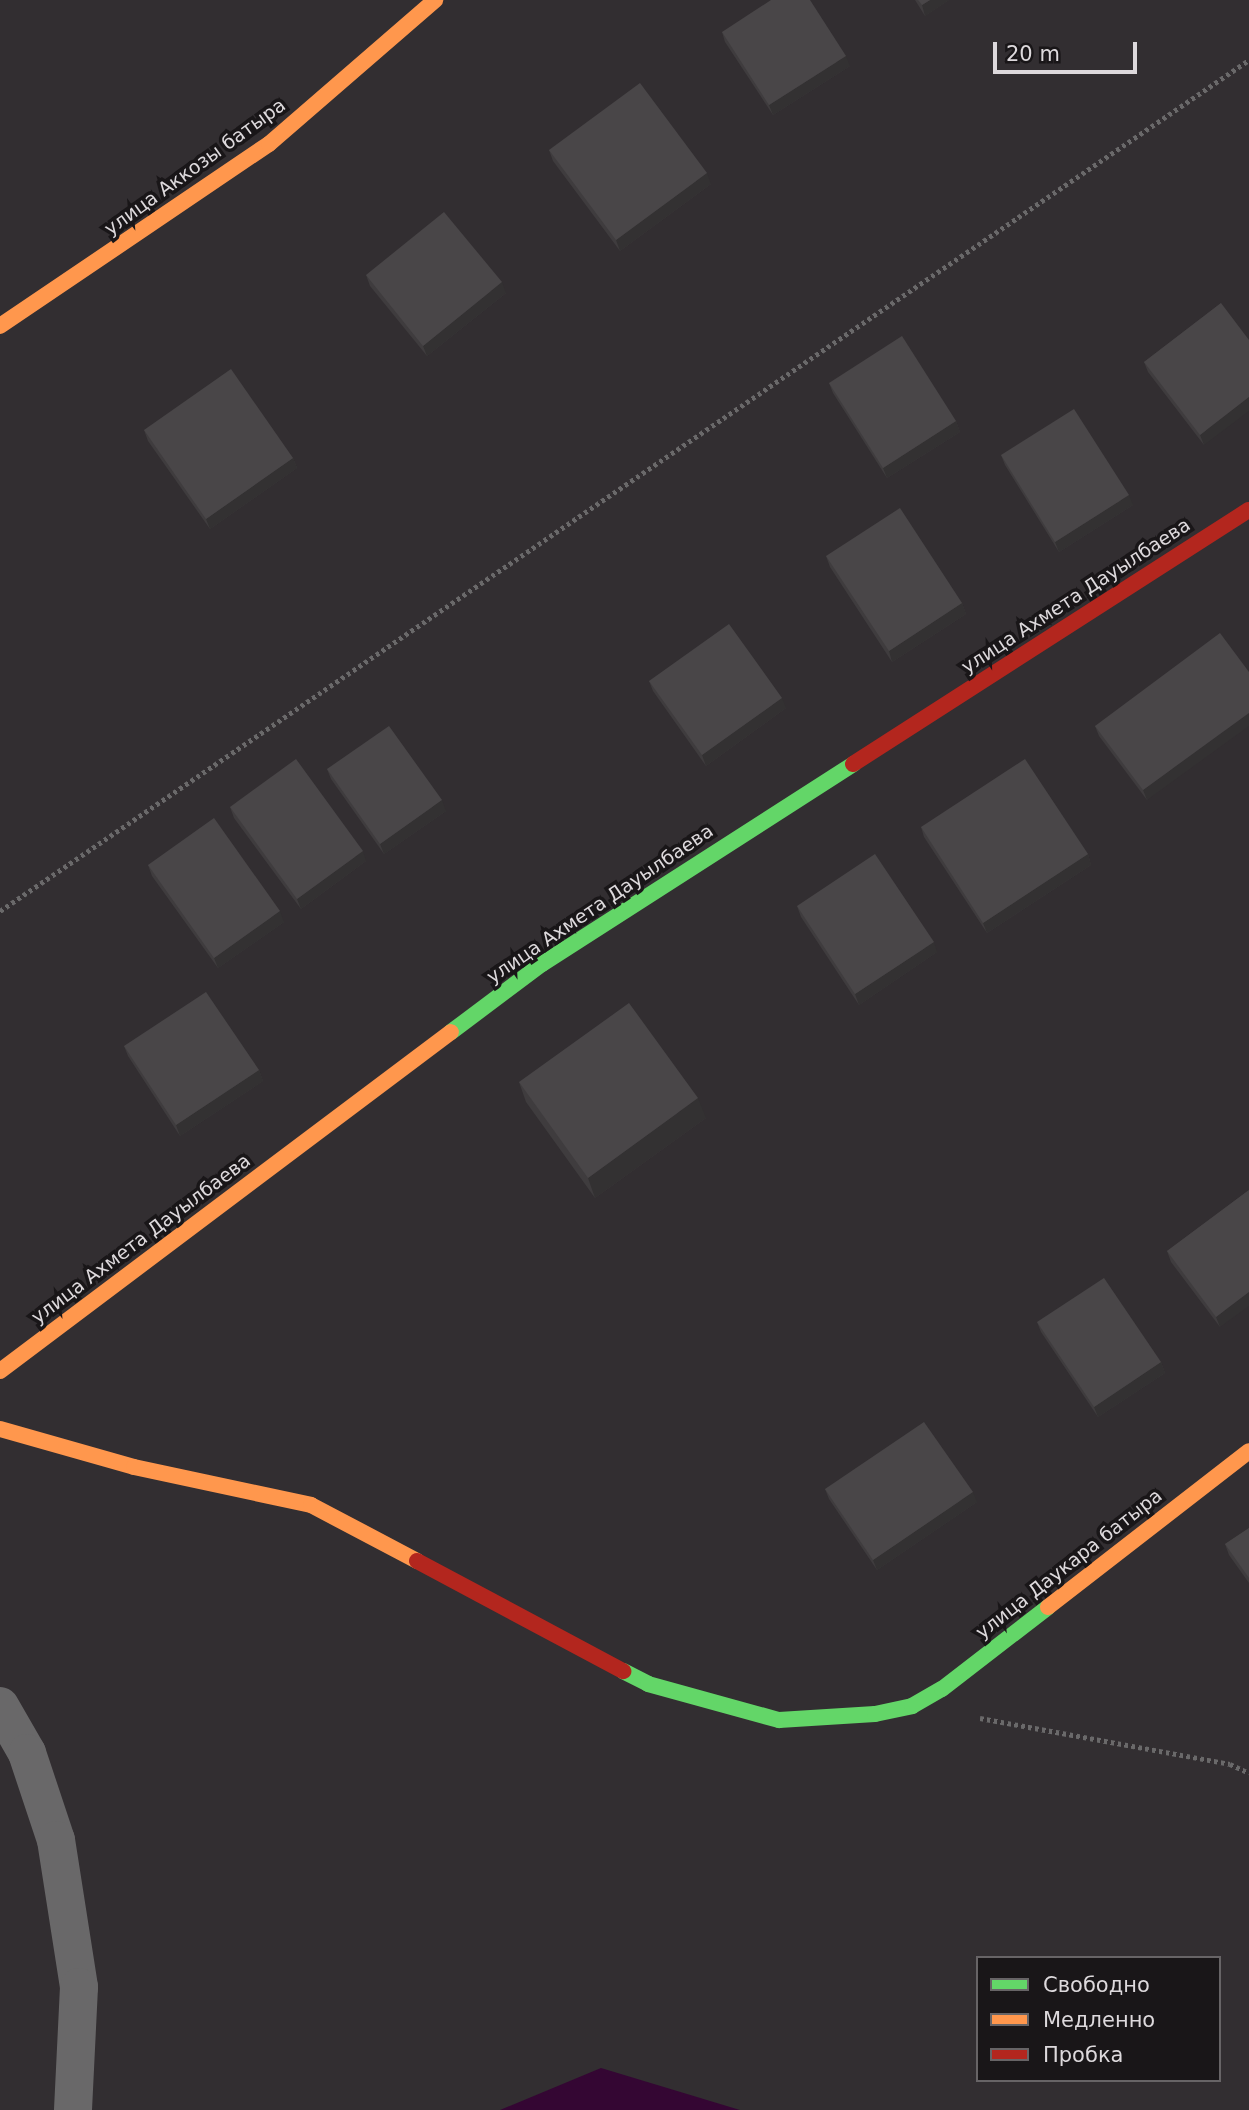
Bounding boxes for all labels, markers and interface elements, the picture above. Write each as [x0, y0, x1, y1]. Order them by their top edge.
scale bar [997, 28, 1140, 72]
text: 20 m [1006, 42, 1060, 66]
street label: улица Аккозы батыра [100, 94, 290, 240]
street label: улица Ахмета Дауылбаева [957, 513, 1195, 679]
street label: улица Ахмета Дауылбаева [482, 820, 718, 988]
street label: улица Ахмета Дауылбаева [27, 1149, 255, 1329]
street label: улица Даукара батыра [971, 1484, 1167, 1644]
legend [976, 1956, 1221, 2082]
text: Свободно [1043, 1973, 1150, 1997]
text: Медленно [1043, 2008, 1155, 2032]
text: Пробка [1043, 2043, 1123, 2067]

